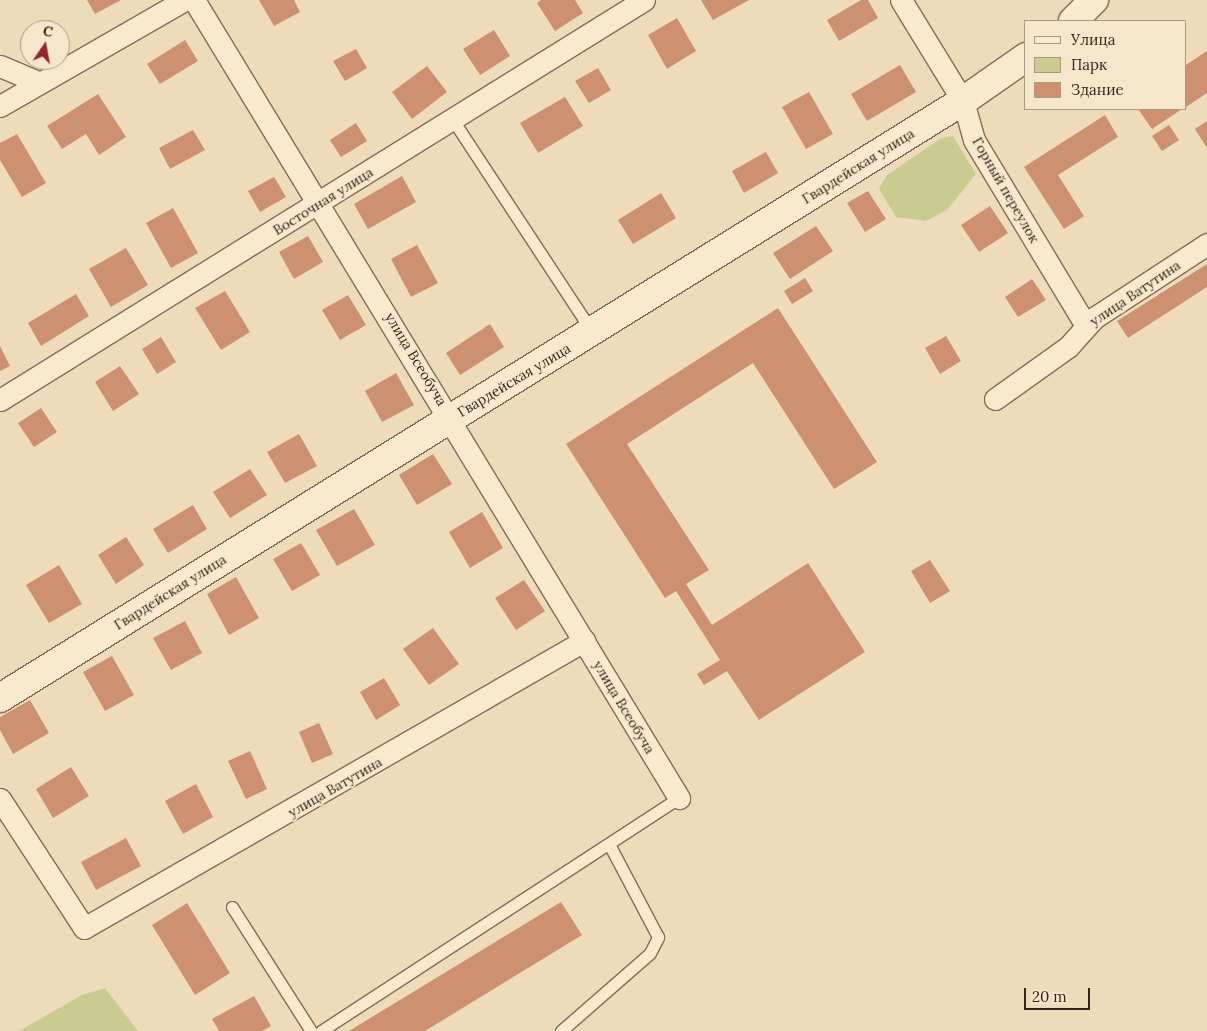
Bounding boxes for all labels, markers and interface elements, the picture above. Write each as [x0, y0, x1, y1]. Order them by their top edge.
north arrow [20, 20, 70, 70]
legend [1024, 20, 1187, 110]
text: С [41, 21, 54, 41]
text: Улица [1071, 30, 1115, 49]
text: Парк [1071, 55, 1107, 74]
text: Здание [1071, 80, 1124, 99]
street label: Гвардейская улица [799, 125, 917, 207]
street label: Горный переулок [969, 134, 1043, 246]
street label: Восточная улица [270, 163, 376, 239]
street label: улица Ватутина [1086, 256, 1184, 330]
street label: улица Всеобуча [382, 309, 450, 409]
street label: Гвардейская улица [454, 340, 574, 420]
street label: Гвардейская улица [111, 551, 229, 633]
street label: улица Всеобуча [590, 657, 658, 757]
street label: улица Ватутина [285, 753, 385, 821]
scale bar [1027, 978, 1093, 1010]
text: 20 m [1032, 987, 1067, 1006]

